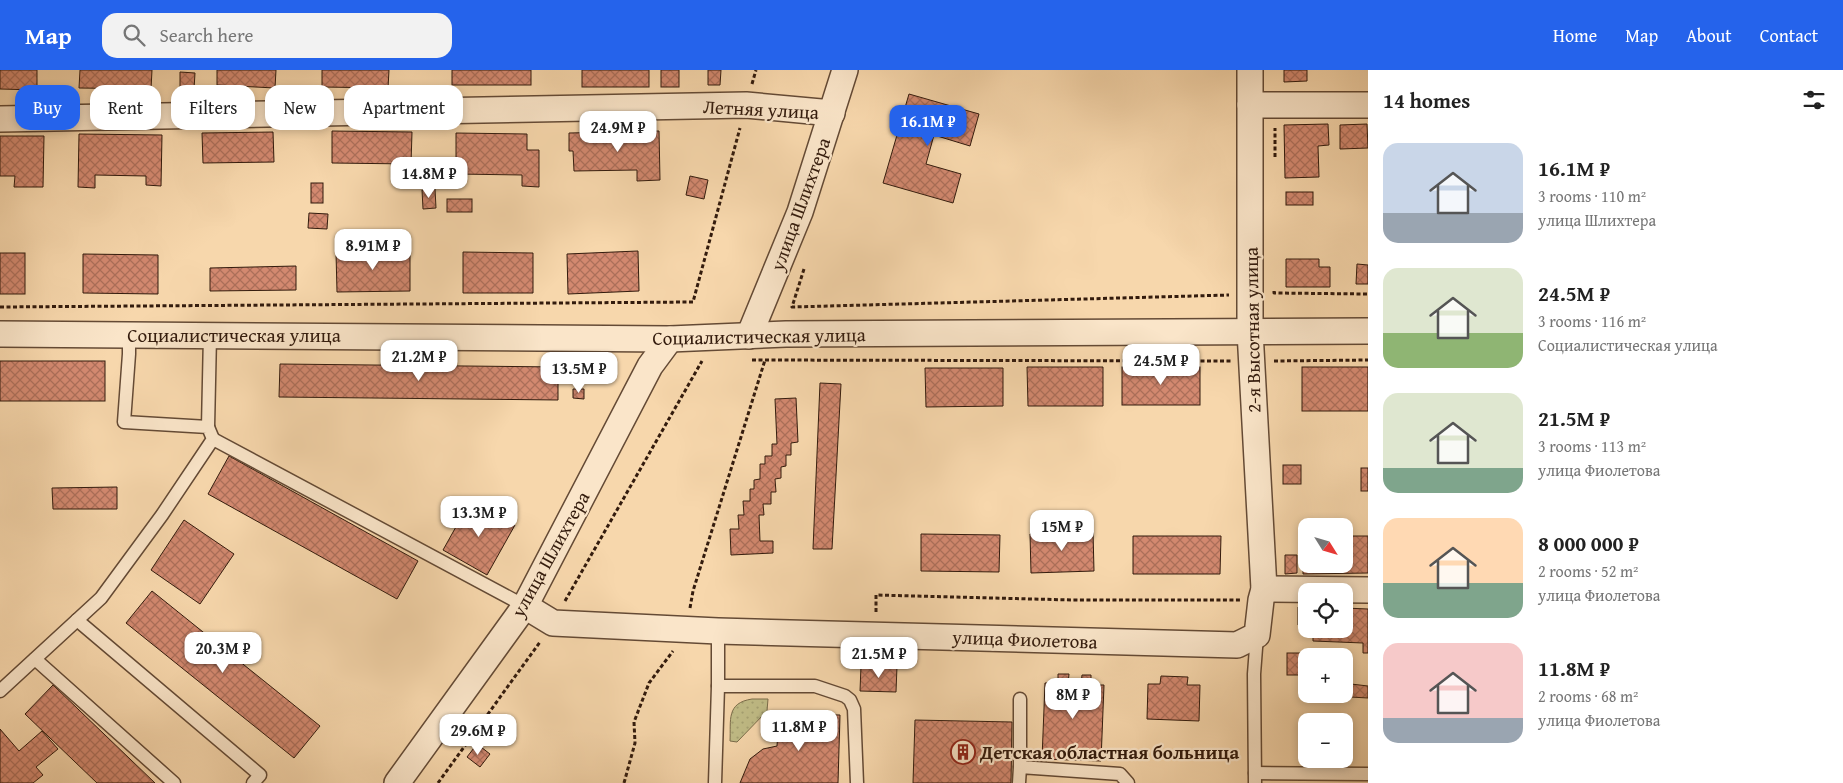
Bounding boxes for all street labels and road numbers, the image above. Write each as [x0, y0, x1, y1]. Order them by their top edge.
street label: Летняя улица [702, 92, 820, 126]
street label: улица Шлихтера [763, 133, 837, 276]
street label: 2-я Высотная улица [1237, 247, 1267, 413]
street label: Социалистическая улица [652, 320, 866, 352]
street label: Социалистическая улица [127, 321, 341, 349]
street label: улица Шлихтера [503, 486, 596, 623]
street label: улица Фиолетова [951, 622, 1098, 656]

